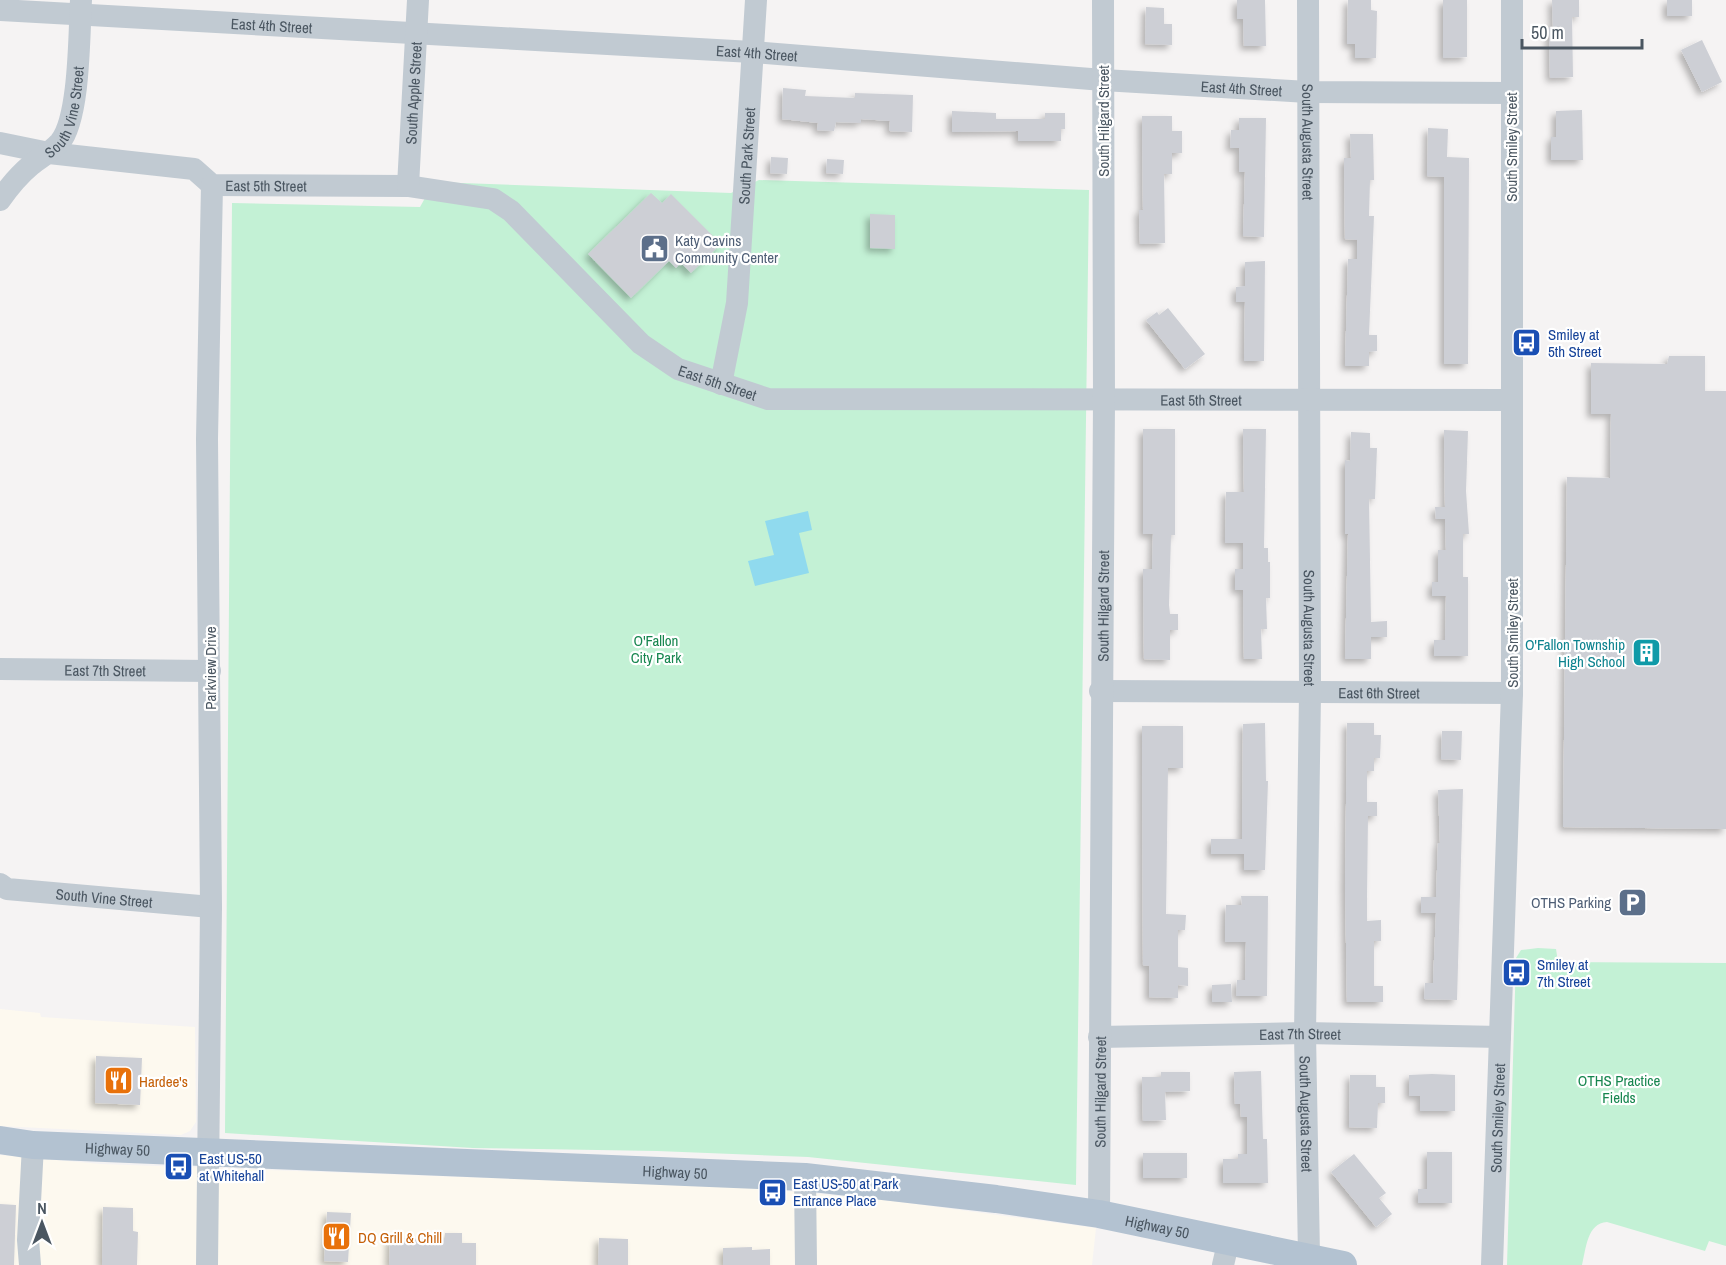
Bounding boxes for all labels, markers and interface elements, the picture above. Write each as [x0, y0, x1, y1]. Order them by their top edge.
street label: East 4th Street [230, 12, 313, 38]
scale bar [1522, 12, 1642, 50]
text: 50 m [1531, 20, 1564, 45]
street label: East 4th Street [716, 40, 799, 66]
street label: South Apple Street [400, 41, 426, 145]
street label: South Vine Street [40, 65, 88, 162]
street label: South Hilgard Street [1093, 65, 1114, 177]
street label: East 4th Street [1200, 75, 1283, 101]
street label: South Augusta Street [1298, 84, 1319, 201]
street label: South Smiley Street [1501, 92, 1522, 202]
street label: South Park Street [733, 106, 760, 205]
street label: East 5th Street [225, 175, 307, 196]
place label: Katy Cavins Community Center [675, 230, 778, 268]
public building icon: Katy Cavins Community Center [638, 233, 670, 265]
place label: Smiley at 5th Street [1548, 324, 1602, 362]
bus stop icon: Smiley at 5th Street [1511, 327, 1543, 359]
street label: East 5th Street [676, 359, 760, 405]
street label: East 5th Street [1160, 389, 1242, 410]
street label: South Hilgard Street [1092, 550, 1114, 662]
street label: South Augusta Street [1299, 570, 1320, 687]
street label: South Smiley Street [1502, 578, 1523, 688]
street label: Parkview Drive [200, 626, 221, 710]
park label: O'Fallon City Park [631, 630, 682, 668]
place label: O'Fallon Township High School [1525, 634, 1625, 672]
building icon: O'Fallon Township High School [1630, 637, 1662, 669]
street label: East 7th Street [64, 659, 146, 681]
street label: East 6th Street [1338, 682, 1420, 703]
street label: South Vine Street [55, 883, 154, 912]
parking icon: OTHS Parking [1616, 886, 1648, 918]
place label: OTHS Parking [1531, 892, 1611, 913]
place label: Smiley at 7th Street [1537, 954, 1591, 992]
bus stop icon: Smiley at 7th Street [1500, 957, 1532, 989]
street label: East 7th Street [1259, 1022, 1341, 1044]
street label: South Hilgard Street [1089, 1036, 1111, 1148]
street label: South Augusta Street [1295, 1056, 1318, 1173]
street label: South Smiley Street [1485, 1062, 1510, 1173]
restaurant icon: Hardee's [102, 1065, 134, 1097]
park label: OTHS Practice Fields [1578, 1070, 1661, 1108]
place label: Hardee's [139, 1071, 188, 1092]
street label: Highway 50 [85, 1137, 151, 1160]
place label: East US-50 at Whitehall [199, 1148, 264, 1186]
bus stop icon: East US-50 at Whitehall [162, 1151, 194, 1183]
street label: Highway 50 [642, 1160, 708, 1183]
place label: East US-50 at Park Entrance Place [793, 1173, 899, 1211]
bus stop icon: East US-50 at Park Entrance Place [756, 1176, 788, 1208]
north arrow [12, 1193, 72, 1253]
text: N [37, 1197, 47, 1219]
street label: Highway 50 [1123, 1209, 1191, 1243]
restaurant icon: DQ Grill & Chill [321, 1221, 353, 1253]
place label: DQ Grill & Chill [358, 1227, 442, 1248]

